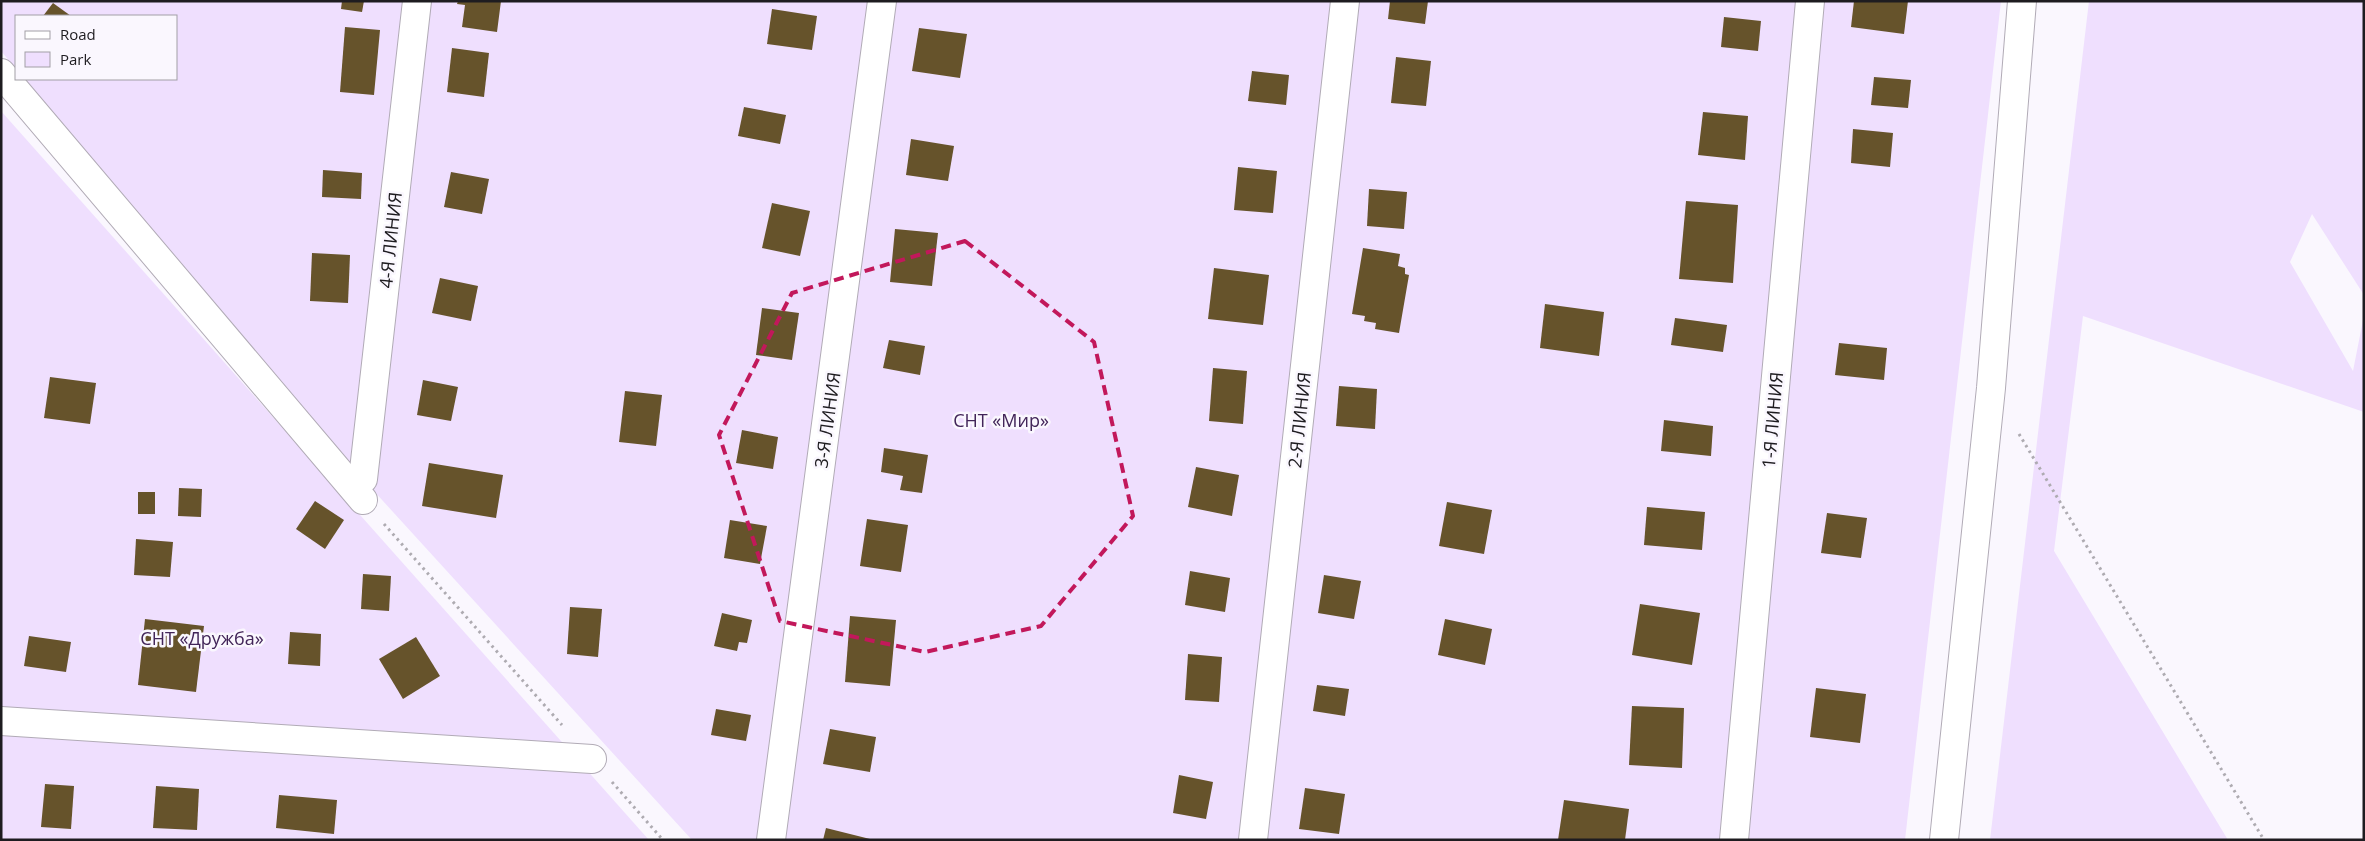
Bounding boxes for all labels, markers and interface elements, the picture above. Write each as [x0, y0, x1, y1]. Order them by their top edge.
legend [15, 15, 178, 80]
text: Road [60, 24, 96, 44]
text: Park [60, 49, 91, 69]
street label: 4-Я ЛИНИЯ [373, 191, 407, 289]
street label: 3-Я ЛИНИЯ [808, 370, 846, 470]
street label: 2-Я ЛИНИЯ [1282, 371, 1316, 469]
street label: 1-Я ЛИНИЯ [1756, 371, 1788, 469]
park label: СНТ «Мир» [953, 408, 1049, 432]
park label: СНТ «Дружба» [140, 626, 264, 650]

